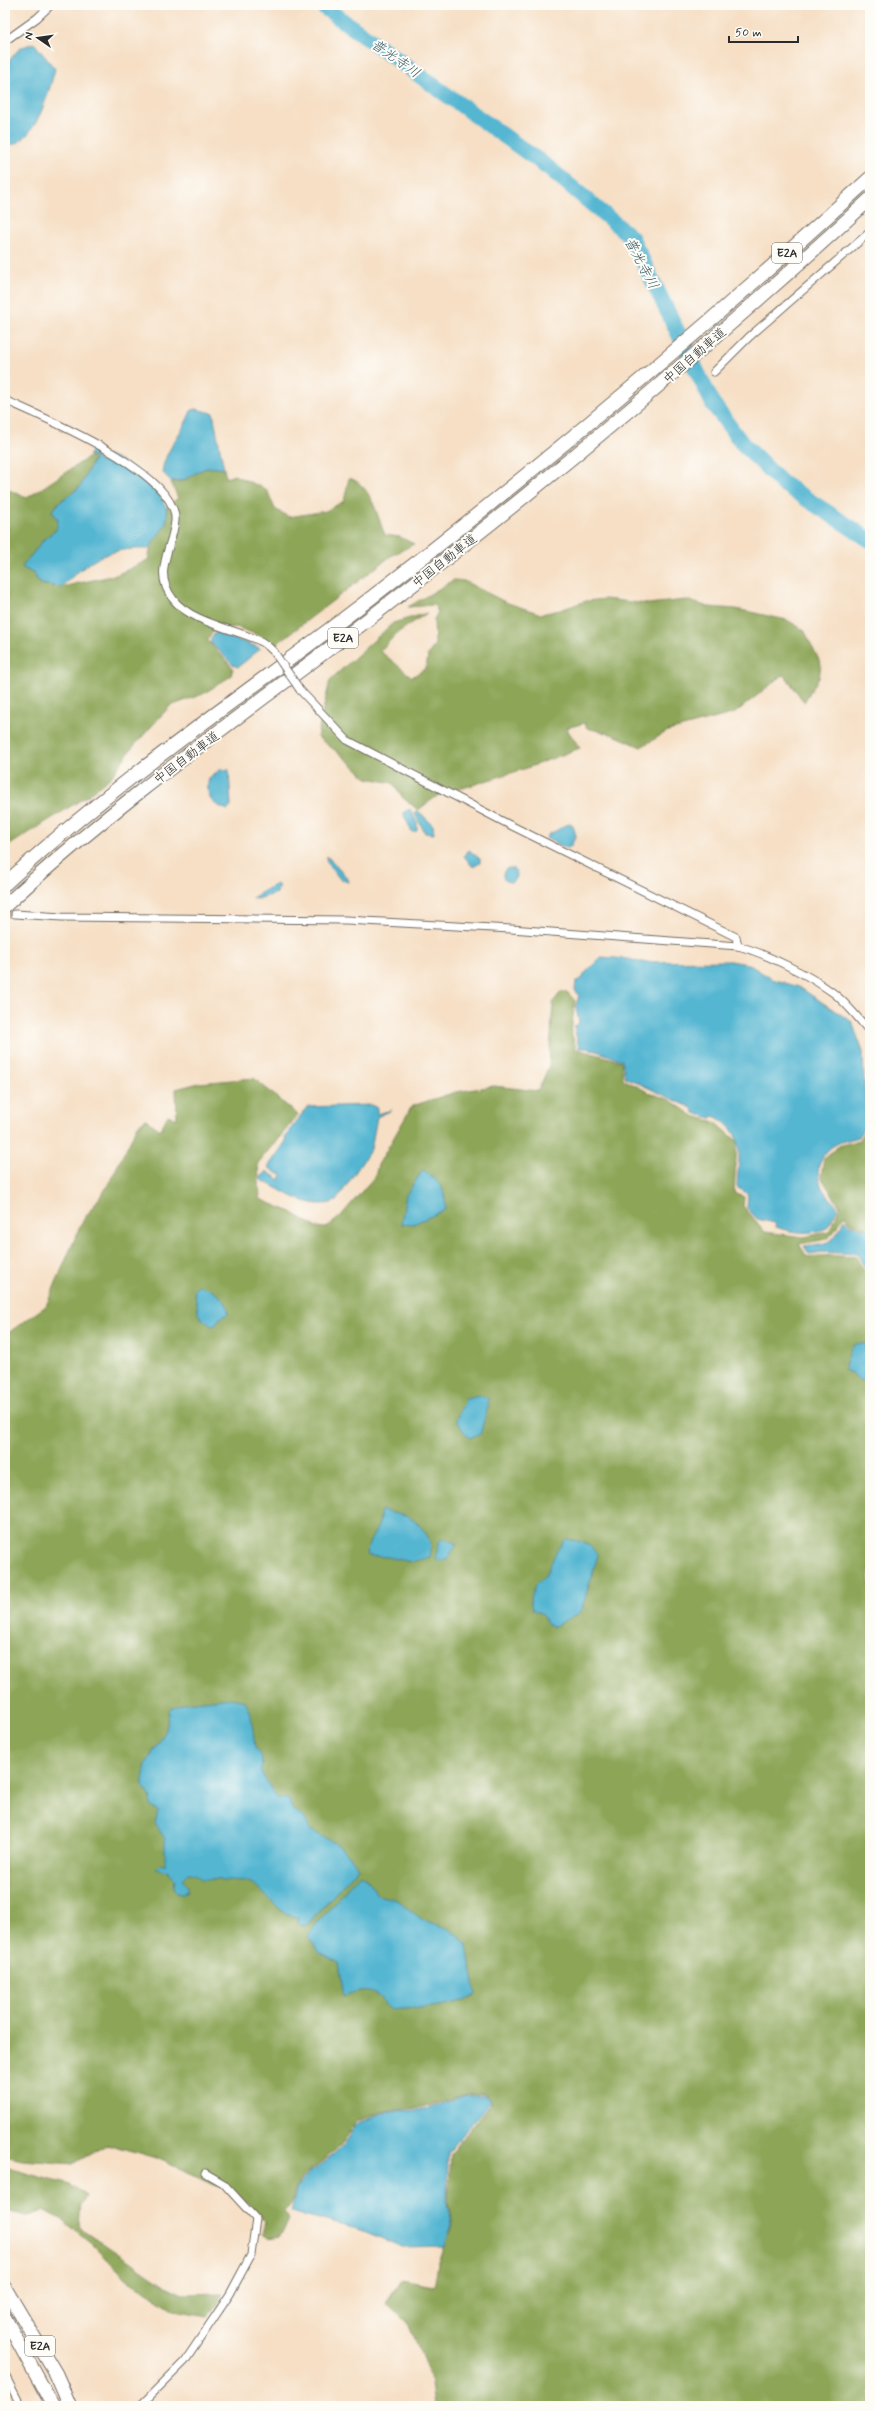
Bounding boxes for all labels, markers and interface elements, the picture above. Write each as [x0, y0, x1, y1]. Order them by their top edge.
north arrow [18, 18, 58, 58]
scale bar [729, 18, 798, 44]
text: 50 m [735, 25, 762, 41]
text: N [22, 31, 37, 41]
water label: 普光寺川 [367, 35, 424, 82]
water label: 普光寺川 [620, 235, 662, 292]
road number: E2A [772, 243, 802, 263]
street label: 中国自動車道 [660, 324, 730, 388]
street label: 中国自動車道 [409, 530, 481, 592]
road number: E2A [328, 628, 358, 648]
street label: 中国自動車道 [151, 728, 223, 788]
road number: E2A [25, 2336, 55, 2356]

